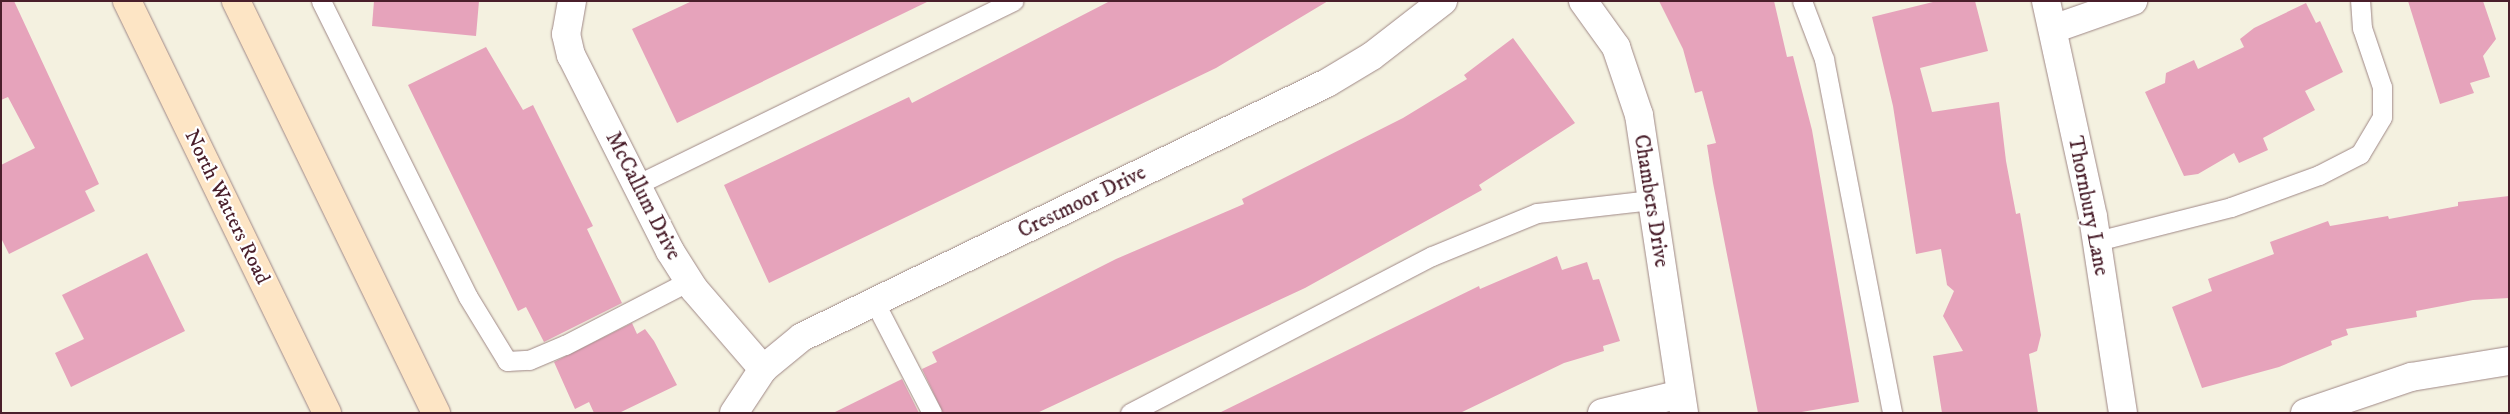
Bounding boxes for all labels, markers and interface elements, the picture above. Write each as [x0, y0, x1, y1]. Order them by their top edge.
street label: North Watters Road [179, 126, 275, 288]
street label: McCallum Drive [600, 128, 686, 264]
street label: Chambers Drive [1628, 133, 1674, 269]
street label: Thornbury Lane [2062, 134, 2114, 278]
street label: Crestmoor Drive [1014, 160, 1150, 244]

